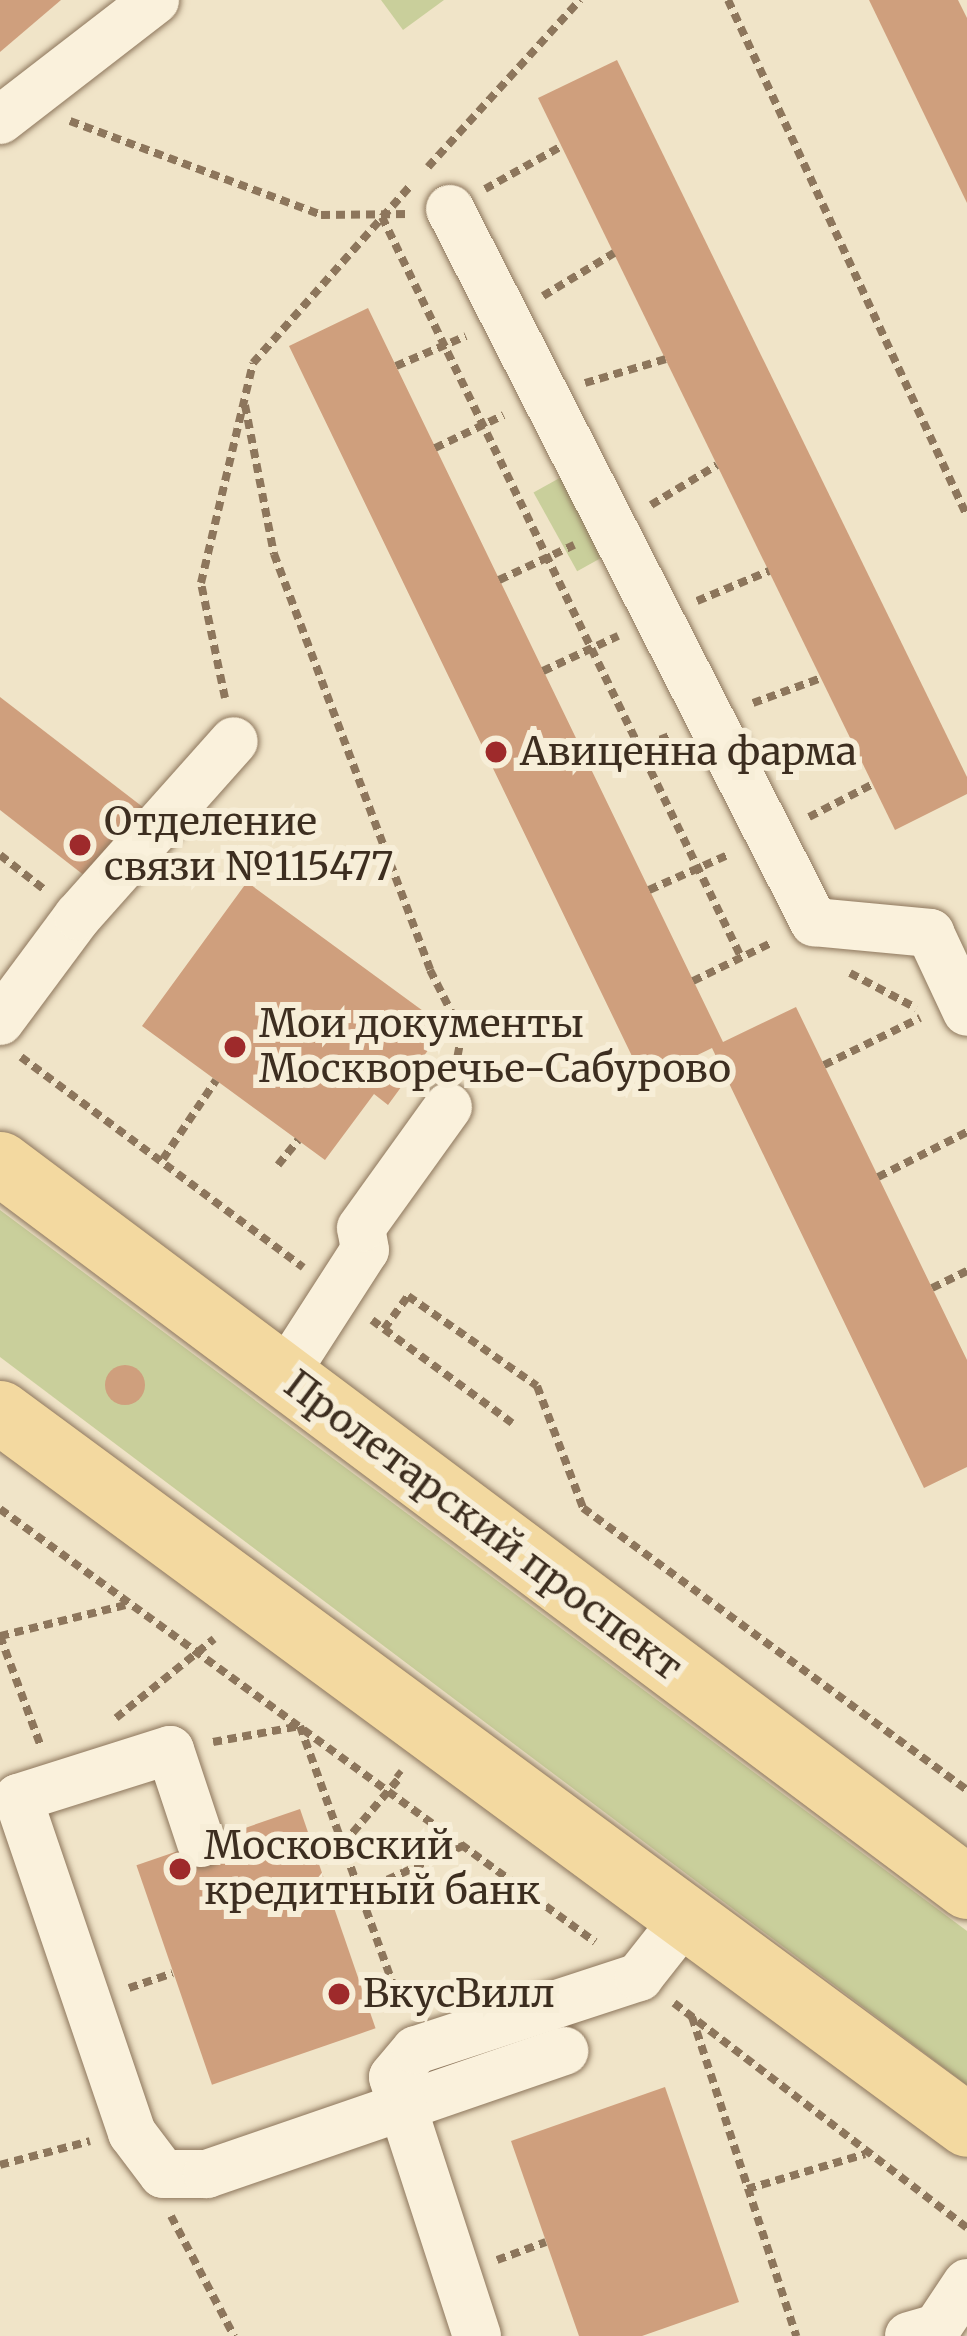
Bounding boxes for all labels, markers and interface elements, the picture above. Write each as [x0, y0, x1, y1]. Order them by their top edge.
place label: Авиценна фарма [520, 729, 857, 775]
marker: Авиценна фарма [483, 739, 509, 765]
place label: Отделение связи №115477 [104, 800, 393, 891]
marker: Отделение связи №115477 [67, 832, 93, 858]
place label: Мои документы Москворечье-Сабурово [259, 1002, 731, 1093]
marker: Мои документы Москворечье-Сабурово [222, 1034, 248, 1060]
street label: Пролетарский проспект [275, 1361, 691, 1691]
place label: Московский кредитный банк [204, 1824, 541, 1915]
marker: Московский кредитный банк [167, 1856, 193, 1882]
place label: ВкусВилл [363, 1971, 555, 2017]
marker: ВкусВилл [326, 1981, 352, 2007]

